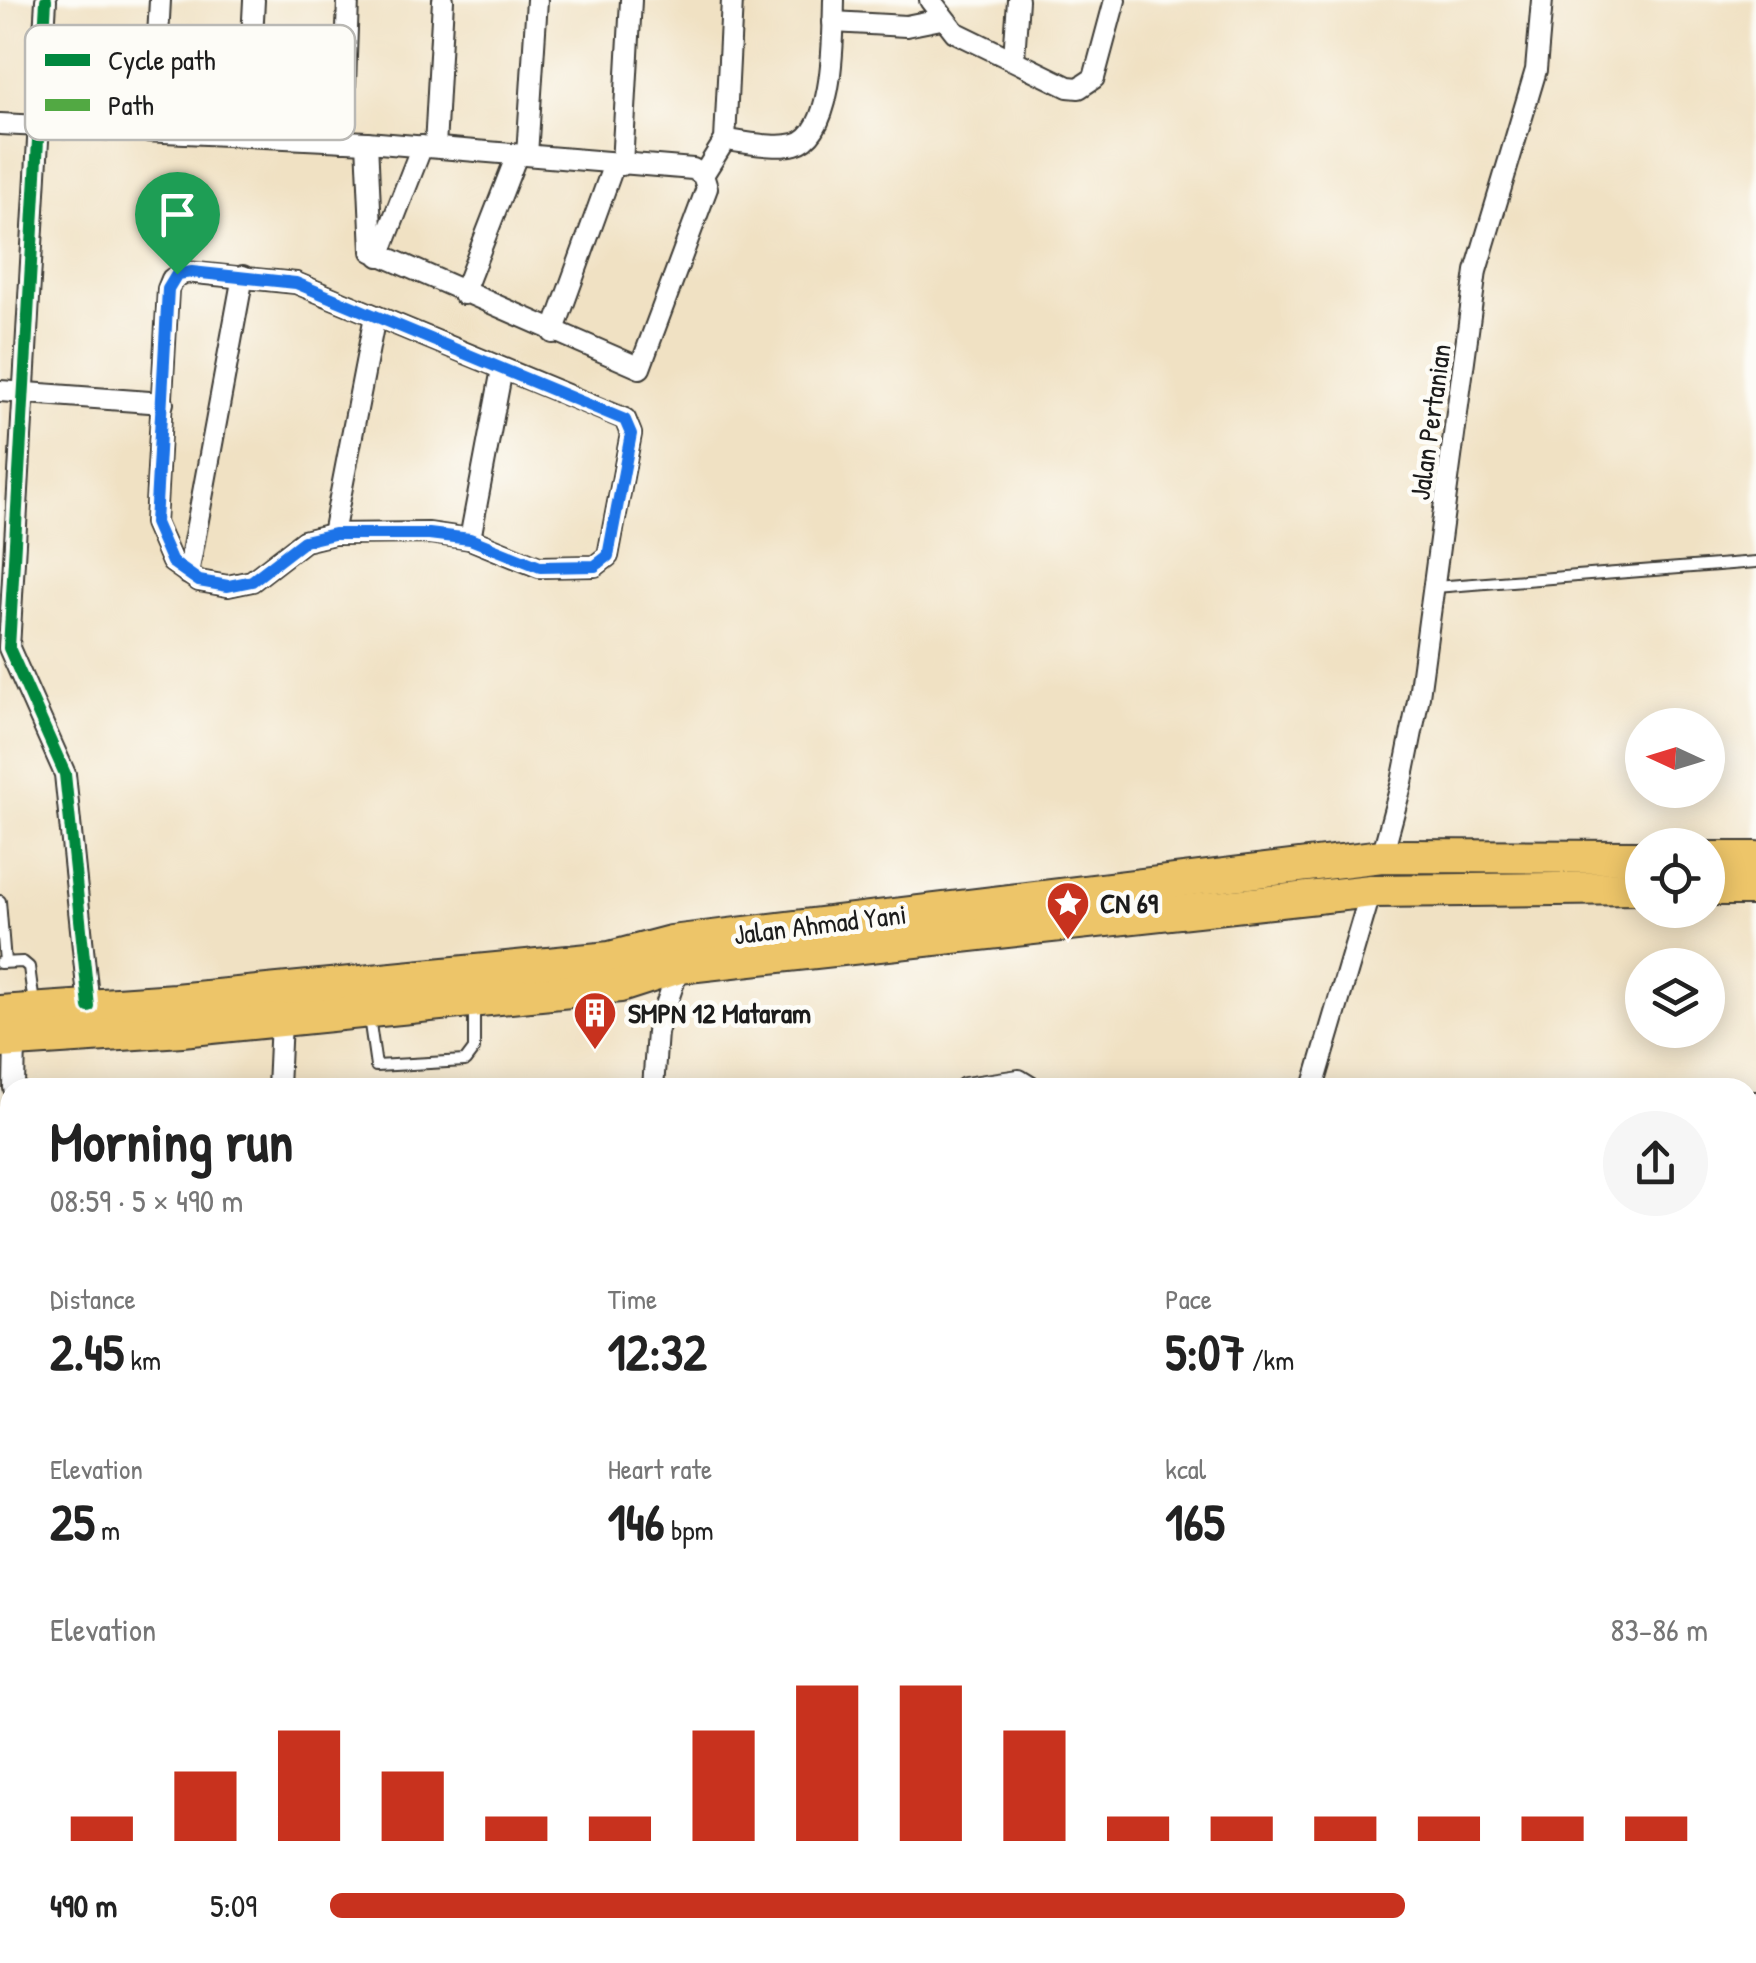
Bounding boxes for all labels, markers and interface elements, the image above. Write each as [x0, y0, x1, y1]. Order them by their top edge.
legend [25, 25, 355, 140]
text: Cycle path [108, 41, 216, 79]
text: Path [108, 86, 154, 124]
pin [135, 172, 220, 275]
icon: arrive [150, 187, 205, 242]
street label: Jalan Pertanian [1400, 341, 1460, 503]
north arrow [1625, 708, 1725, 808]
map controls [1625, 708, 1725, 1048]
button: locate [1625, 828, 1725, 928]
place icon: CN 69 [1045, 880, 1091, 941]
place label: CN 69 [1100, 884, 1158, 922]
street label: Jalan Ahmad Yani [731, 895, 909, 953]
button: layers [1625, 948, 1725, 1048]
building icon: SMPN 12 Mataram [572, 990, 618, 1051]
place label: SMPN 12 Mataram [628, 994, 811, 1032]
text: Morning run [50, 1104, 293, 1178]
button: share [1603, 1111, 1708, 1216]
text: 08:59 · 5 × 490 m [50, 1179, 243, 1222]
text: Distance [50, 1280, 136, 1318]
text: Time [608, 1280, 657, 1318]
text: Pace [1165, 1280, 1212, 1318]
text: 2.45 [50, 1318, 124, 1386]
text: 12:32 [608, 1318, 707, 1386]
text: 5:07 [1165, 1318, 1245, 1386]
text: km [124, 1341, 161, 1379]
text: /km [1245, 1341, 1294, 1379]
text: Elevation [50, 1450, 143, 1488]
text: Heart rate [608, 1450, 712, 1488]
text: kcal [1165, 1450, 1206, 1488]
text: 25 [50, 1488, 95, 1556]
text: 146 [608, 1488, 665, 1556]
text: 165 [1165, 1488, 1225, 1556]
text: m [95, 1511, 120, 1549]
text: bpm [665, 1511, 714, 1549]
text: Elevation [50, 1608, 156, 1651]
text: 83–86 m [1611, 1608, 1708, 1651]
text: 490 m [50, 1884, 117, 1927]
text: 5:09 [210, 1884, 257, 1927]

